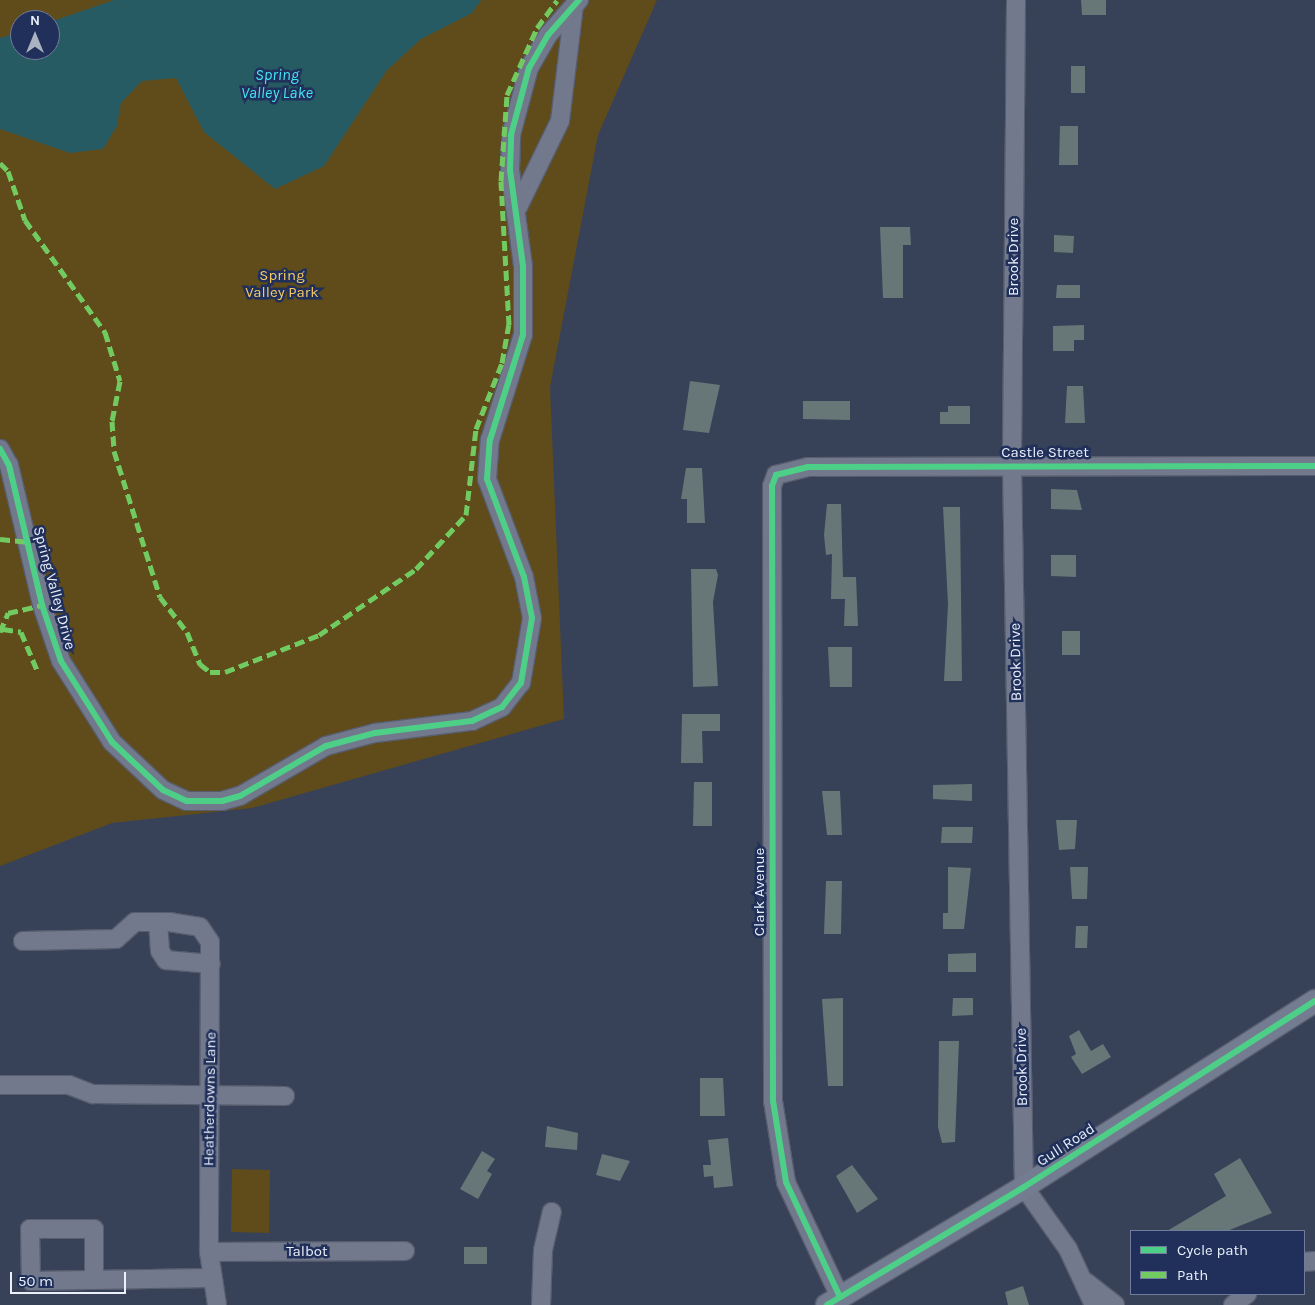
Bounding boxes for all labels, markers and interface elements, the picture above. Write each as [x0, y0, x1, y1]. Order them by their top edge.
north arrow [10, 10, 60, 60]
text: N [30, 12, 40, 29]
water label: Spring Valley Lake [241, 65, 313, 103]
street label: Brook Drive [1005, 218, 1023, 296]
park label: Spring Valley Park [245, 266, 319, 301]
street label: Castle Street [1001, 444, 1089, 462]
street label: Spring Valley Drive [29, 524, 79, 652]
street label: Brook Drive [1006, 623, 1026, 701]
street label: Clark Avenue [751, 848, 769, 936]
street label: Brook Drive [1012, 1028, 1032, 1106]
street label: Heatherdowns Lane [200, 1032, 220, 1166]
street label: Gull Road [1034, 1120, 1098, 1170]
legend [1130, 1230, 1305, 1295]
text: Cycle path [1177, 1241, 1248, 1259]
street label: Talbot [286, 1243, 328, 1261]
scale bar [12, 1262, 129, 1294]
text: Path [1177, 1266, 1208, 1284]
text: 50 m [18, 1272, 53, 1290]

